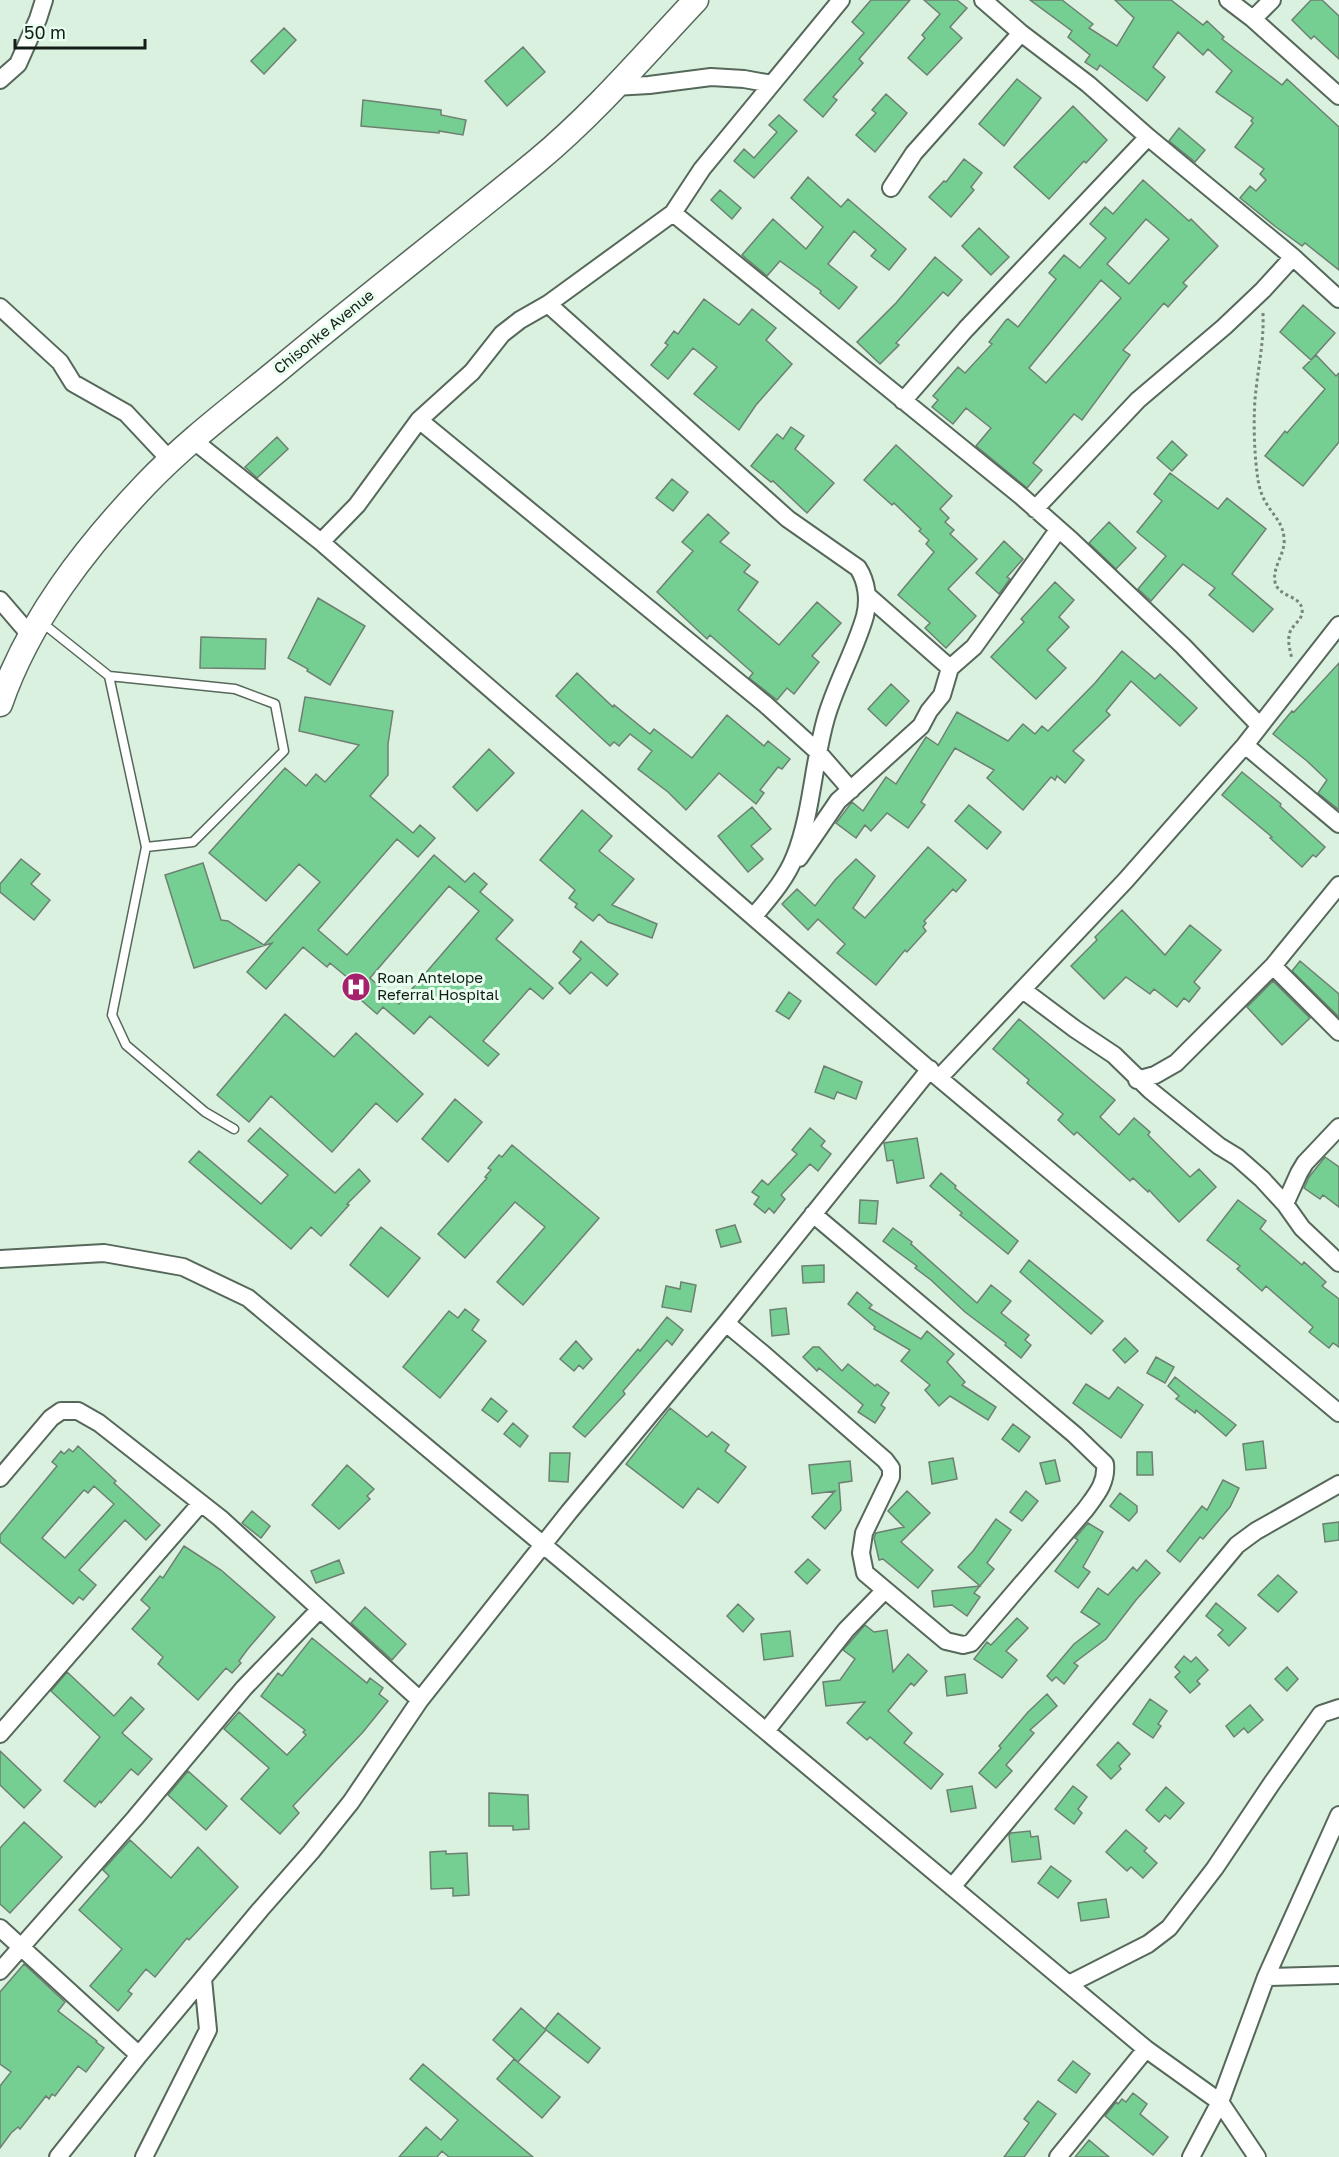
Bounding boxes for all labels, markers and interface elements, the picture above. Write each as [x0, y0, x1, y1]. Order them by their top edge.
scale bar [15, 12, 146, 50]
text: 50 m [24, 21, 66, 43]
street label: Chisonke Avenue [270, 285, 377, 377]
place label: Roan Antelope Referral Hospital [377, 968, 499, 1003]
hospital icon: Roan Antelope Referral Hospital [340, 971, 372, 1003]

